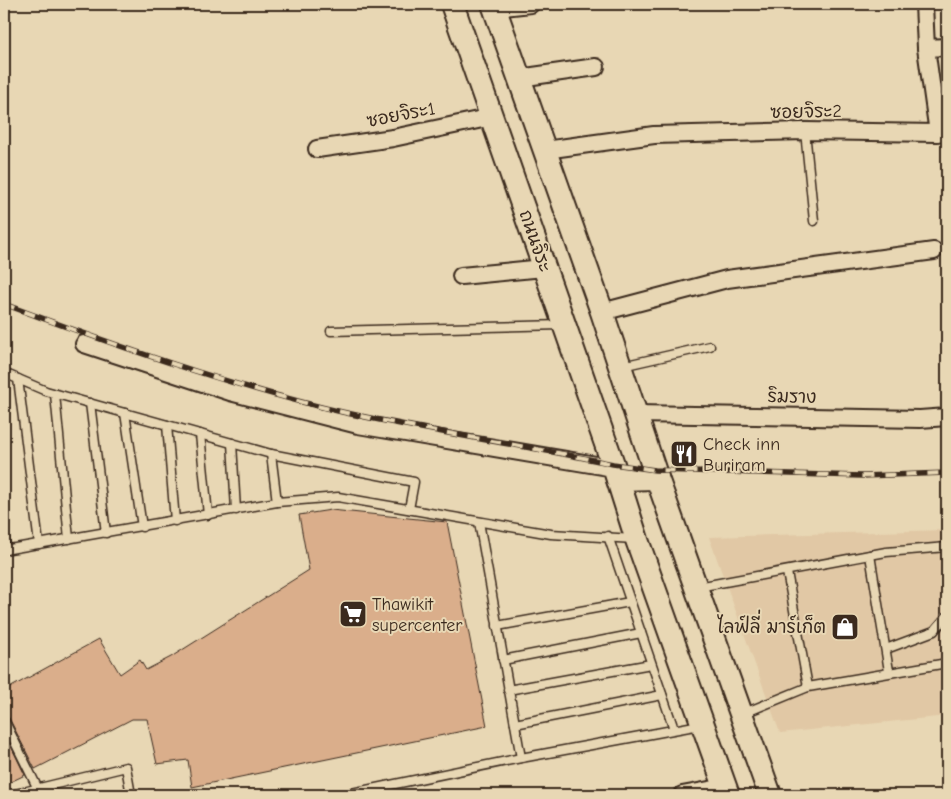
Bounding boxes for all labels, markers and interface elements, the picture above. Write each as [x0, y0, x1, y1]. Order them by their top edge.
street label: ซอยจิระ1 [365, 97, 437, 132]
street label: ซอยจิระ2 [770, 100, 842, 123]
street label: ถนนจิระ [515, 207, 556, 275]
street label: ริมราง [767, 385, 817, 408]
place label: Check inn Buriram [703, 434, 780, 476]
restaurant icon: Check inn Buriram [669, 439, 699, 469]
place label: Thawikit supercenter [372, 594, 463, 636]
supermarket icon: Thawikit supercenter [338, 599, 368, 629]
place label: ไลฟ์ลี่ มาร์เก็ต [716, 609, 826, 638]
shop icon: ไลฟ์ลี่ มาร์เก็ต [830, 612, 860, 642]

